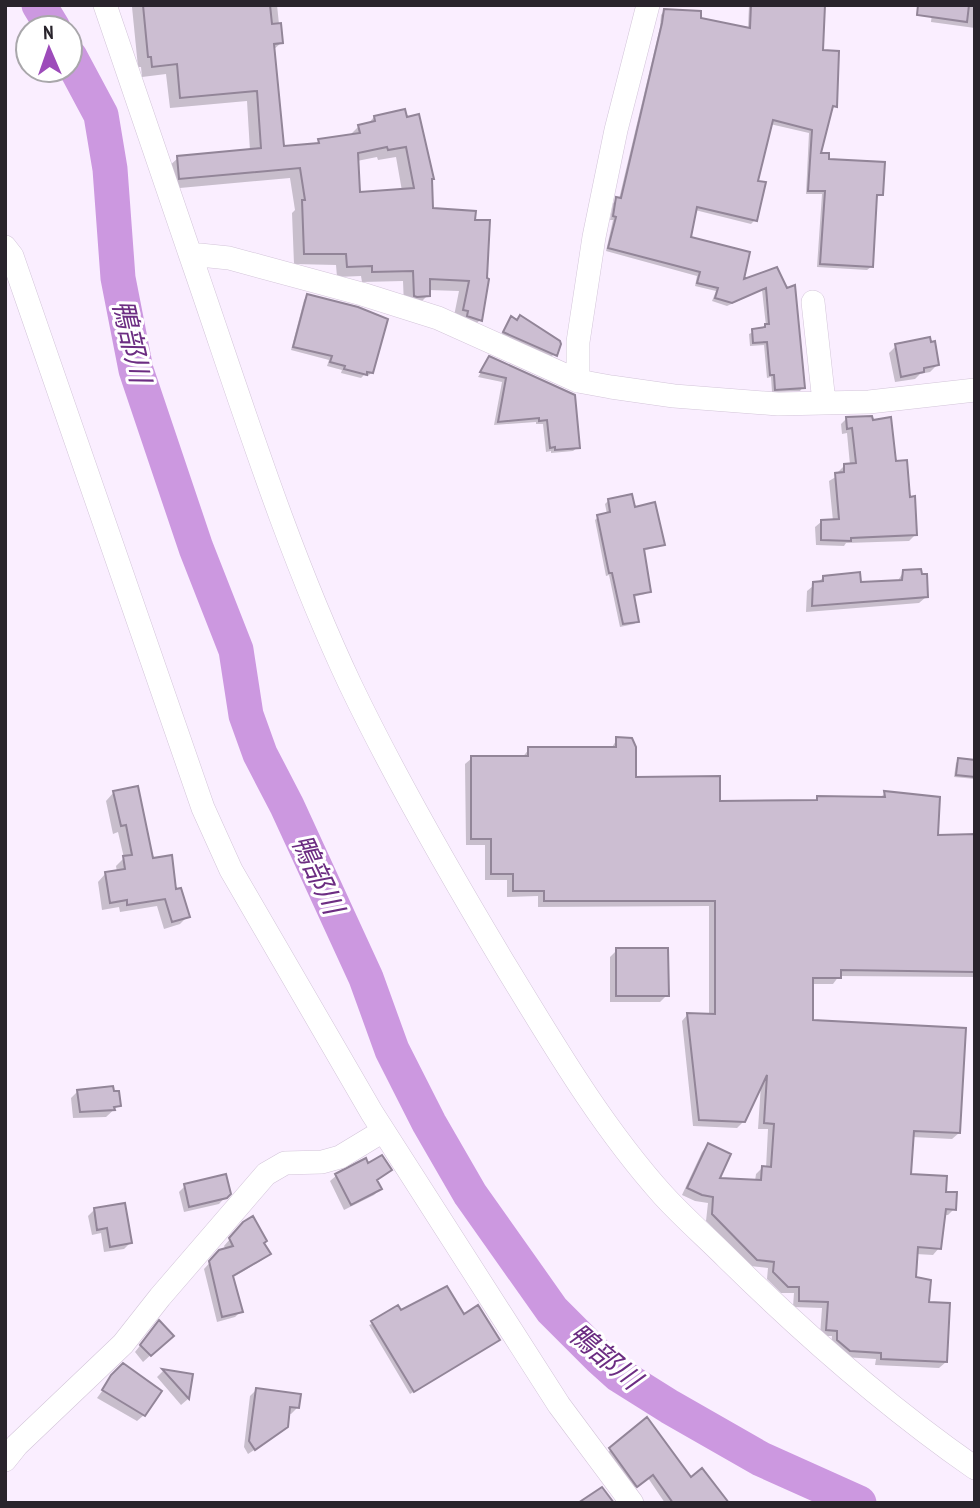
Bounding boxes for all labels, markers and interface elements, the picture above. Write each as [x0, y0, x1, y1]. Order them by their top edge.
north arrow [14, 14, 84, 84]
text: N [43, 20, 54, 44]
water label: 鴨部川 [105, 296, 161, 389]
water label: 鴨部川 [284, 828, 354, 922]
water label: 鴨部川 [561, 1314, 652, 1399]

